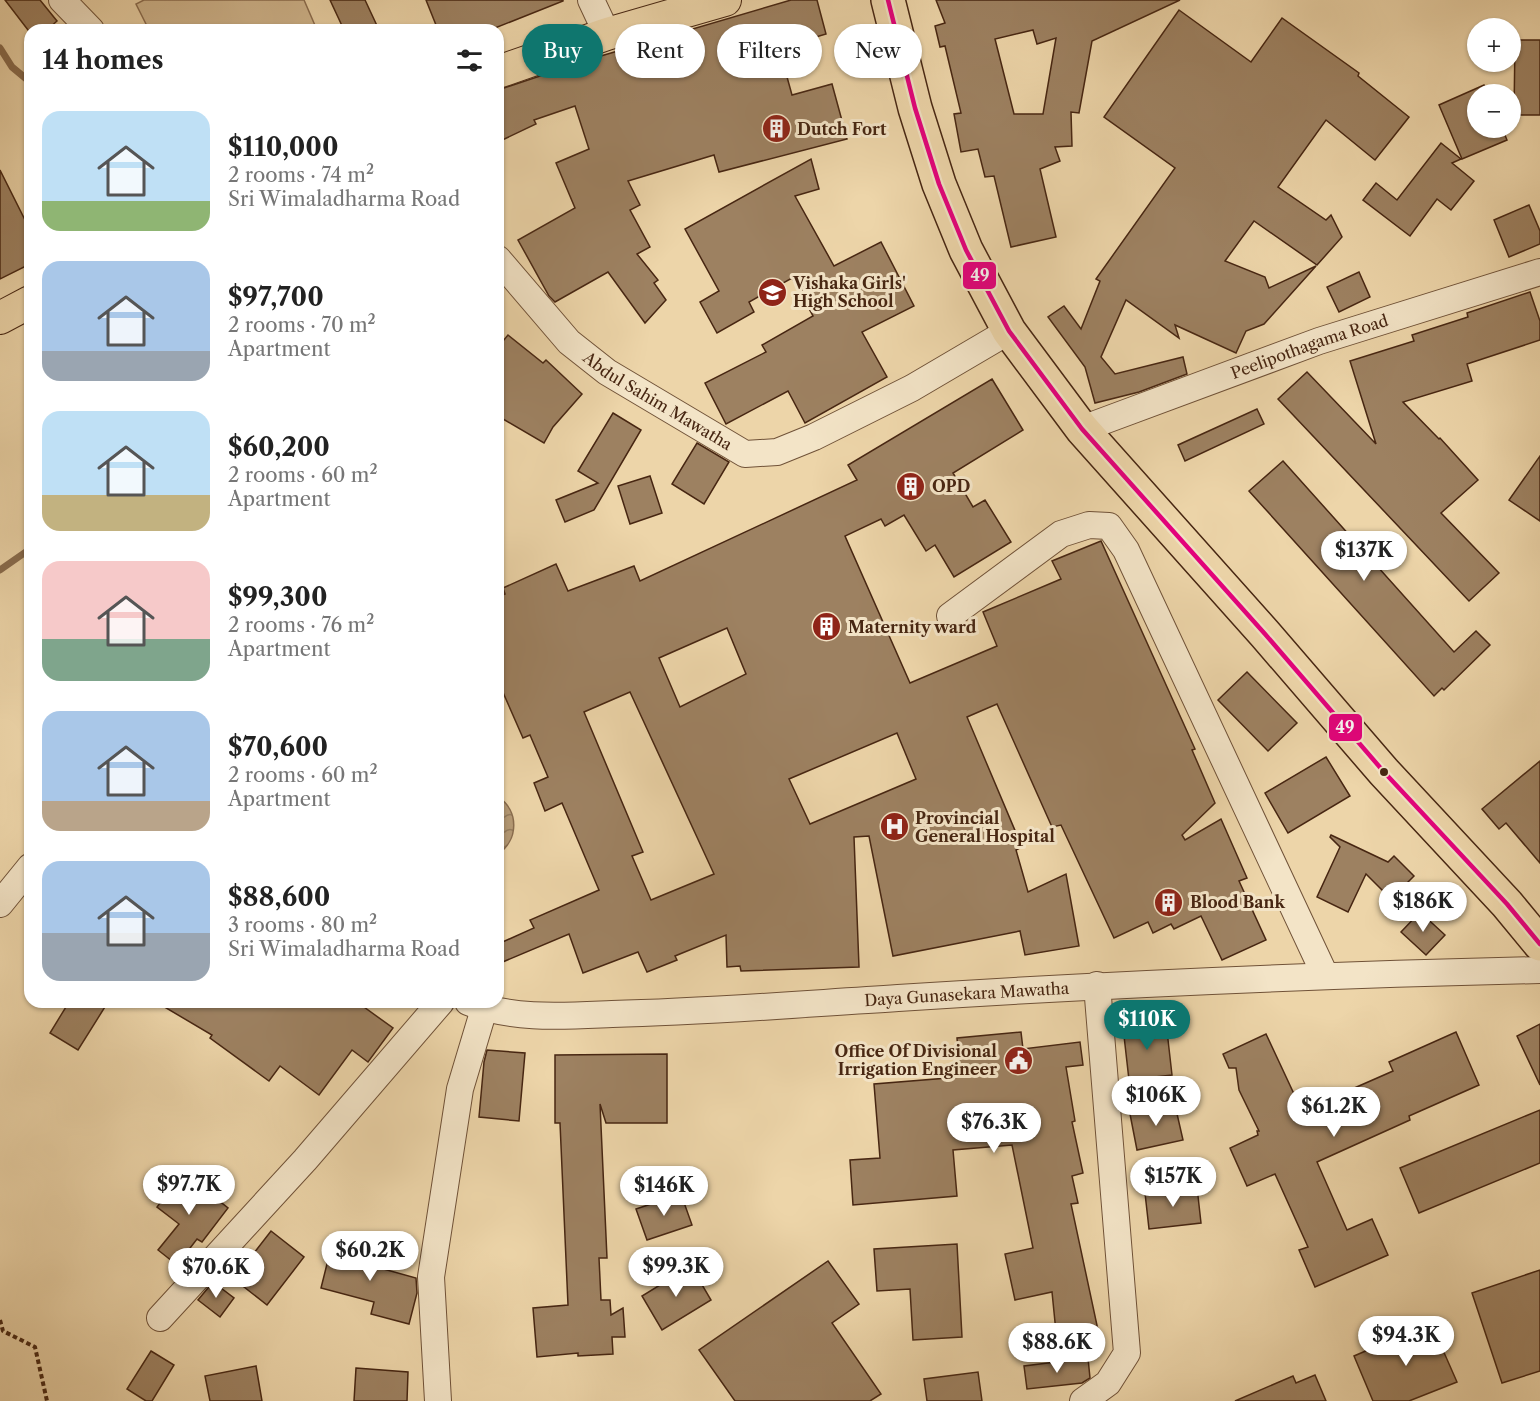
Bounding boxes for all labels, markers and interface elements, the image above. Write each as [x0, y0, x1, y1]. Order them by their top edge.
map controls [1467, 18, 1521, 138]
button: + [1467, 18, 1521, 72]
chip: Buy [522, 24, 603, 78]
chip: Rent [615, 24, 705, 78]
chip: Filters [717, 24, 822, 78]
chip: New [834, 24, 922, 78]
text: 14 homes [42, 44, 164, 76]
icon: filters [453, 44, 486, 77]
button: − [1467, 84, 1521, 138]
building icon: Dutch Fort [760, 113, 792, 145]
place label: Dutch Fort [797, 119, 887, 139]
text: $110,000 [228, 131, 338, 163]
icon: home [90, 135, 162, 207]
text: 2 rooms · 74 m² [228, 163, 374, 187]
text: Sri Wimaladharma Road [228, 187, 460, 211]
line badge: 49 [962, 261, 997, 290]
text: 49 [970, 265, 990, 285]
place label: Vishaka Girls' High School [792, 273, 906, 311]
school or university icon: Vishaka Girls' High School [756, 276, 788, 308]
text: $97,700 [228, 281, 324, 313]
icon: home [90, 285, 162, 357]
street label: Peelipothagama Road [1228, 310, 1391, 383]
text: 2 rooms · 70 m² [228, 313, 376, 337]
text: Apartment [228, 337, 331, 361]
street label: Abdul Sahim Mawatha [578, 347, 737, 455]
text: $60,200 [228, 431, 330, 463]
icon: home [90, 435, 162, 507]
text: 2 rooms · 60 m² [228, 463, 378, 487]
building icon: OPD [895, 470, 927, 502]
place label: OPD [932, 476, 970, 496]
text: Apartment [228, 487, 331, 511]
pin: $137K [1322, 531, 1406, 582]
text: $137K [1335, 538, 1393, 562]
text: $99,300 [228, 581, 327, 613]
icon: home [90, 585, 162, 657]
building icon: Maternity ward [811, 611, 843, 643]
text: 2 rooms · 76 m² [228, 613, 374, 637]
place label: Maternity ward [848, 617, 977, 637]
text: Apartment [228, 637, 331, 661]
line badge: 49 [1328, 713, 1363, 742]
text: 49 [1335, 717, 1355, 737]
text: $70,600 [228, 731, 328, 763]
icon: home [90, 735, 162, 807]
text: 2 rooms · 60 m² [228, 763, 378, 787]
unlabelled marker [1378, 766, 1390, 778]
text: Apartment [228, 787, 331, 811]
place label: Provincial General Hospital [915, 808, 1055, 846]
hospital icon: Provincial General Hospital [878, 811, 910, 843]
text: $88,600 [228, 881, 330, 913]
pin: $186K [1381, 882, 1465, 933]
icon: home [90, 885, 162, 957]
building icon: Blood Bank [1153, 886, 1185, 918]
text: $186K [1393, 889, 1453, 913]
place label: Blood Bank [1190, 892, 1286, 912]
text: 3 rooms · 80 m² [228, 913, 377, 937]
text: Sri Wimaladharma Road [228, 937, 460, 961]
street label: Daya Gunasekara Mawatha [864, 978, 1070, 1010]
pin: $110K [1105, 1000, 1189, 1051]
text: $110K [1118, 1007, 1176, 1031]
place label: Office Of Divisional Irrigation Engineer [834, 1041, 997, 1079]
public building icon: Office Of Divisional Irrigation Engineer [1002, 1044, 1034, 1076]
pin: $106K [1114, 1076, 1198, 1127]
text: $106K [1126, 1083, 1186, 1107]
pin: $61.2K [1285, 1087, 1383, 1138]
text: $61.2K [1301, 1094, 1367, 1118]
pin: $76.3K [945, 1103, 1043, 1154]
text: $76.3K [961, 1110, 1027, 1134]
pin: $157K [1131, 1157, 1215, 1208]
text: $157K [1144, 1164, 1202, 1188]
pin: $97.7K [140, 1165, 238, 1216]
pin: $146K [622, 1166, 706, 1217]
text: $97.7K [157, 1172, 221, 1196]
text: $146K [634, 1173, 694, 1197]
pin: $60.2K [321, 1231, 419, 1282]
text: $60.2K [336, 1238, 404, 1262]
pin: $99.3K [627, 1247, 725, 1298]
pin: $70.6K [167, 1248, 265, 1299]
text: $99.3K [642, 1254, 710, 1278]
text: $70.6K [182, 1255, 250, 1279]
pin: $94.3K [1357, 1316, 1455, 1367]
pin: $88.6K [1008, 1323, 1106, 1374]
text: $94.3K [1372, 1323, 1440, 1347]
text: $88.6K [1022, 1330, 1092, 1354]

